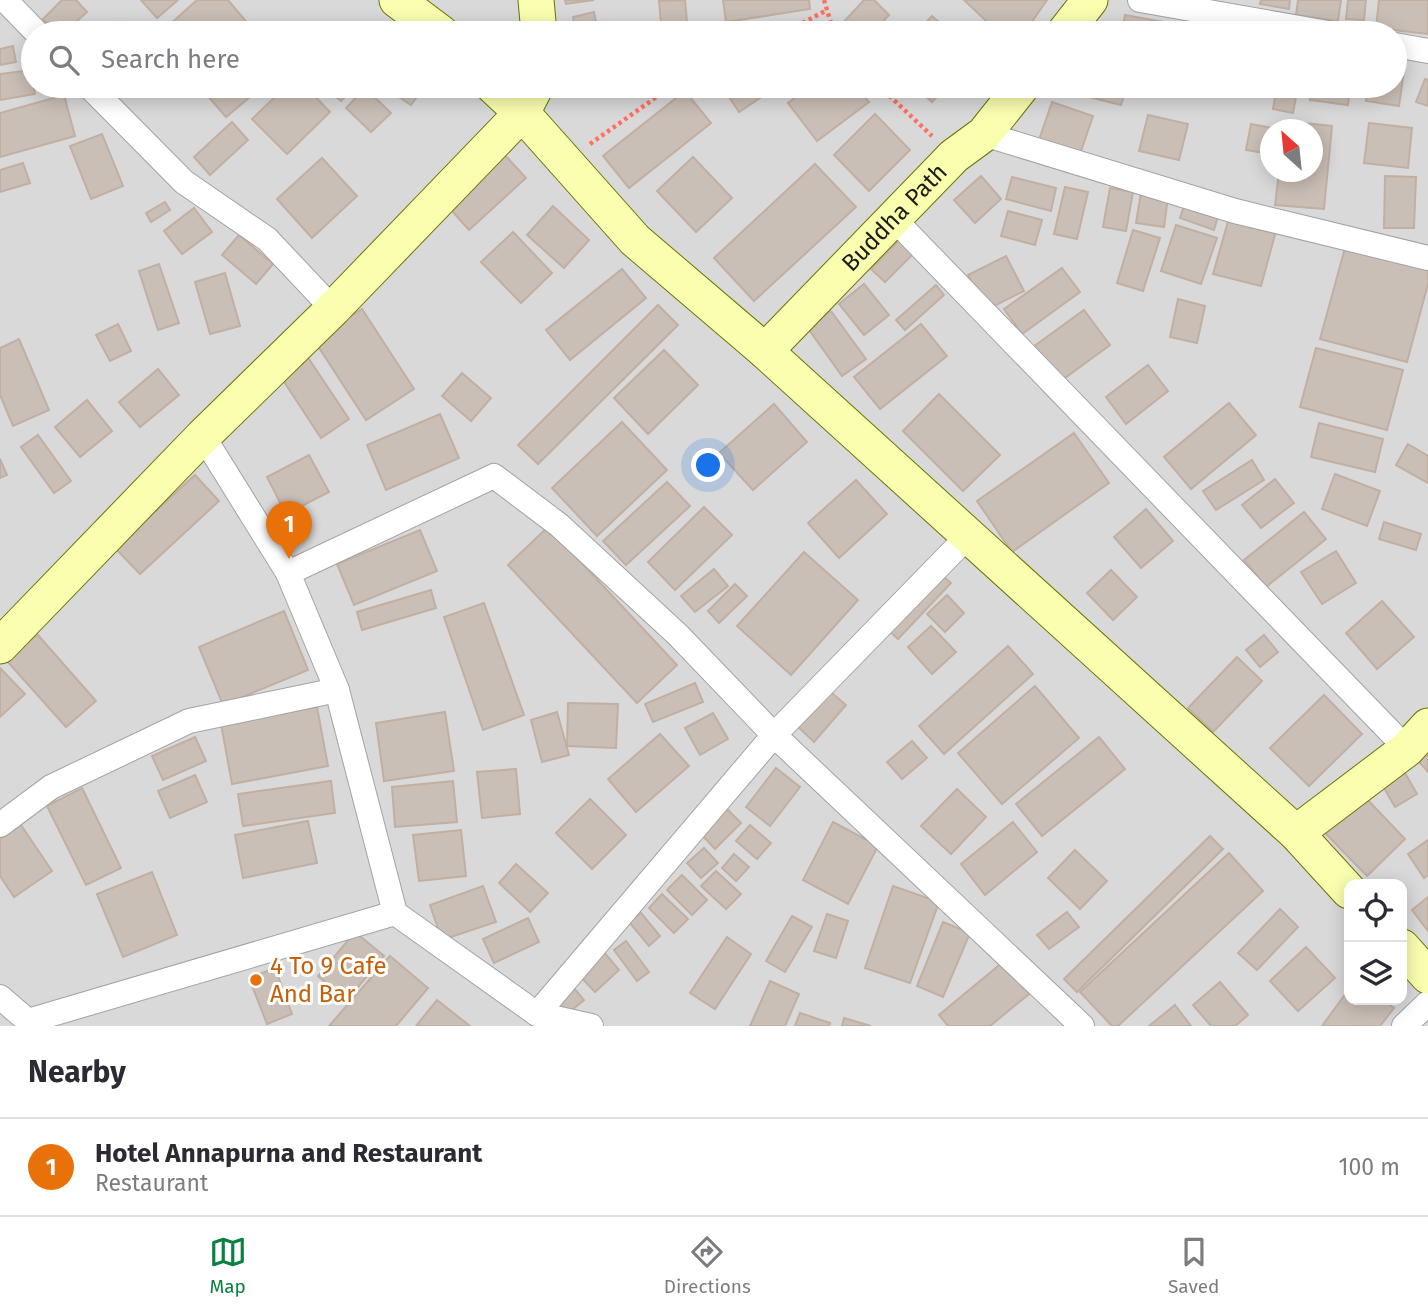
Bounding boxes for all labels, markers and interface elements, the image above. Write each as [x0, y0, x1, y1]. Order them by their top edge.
search box [21, 21, 1407, 98]
icon: search [45, 41, 83, 79]
text: Search here [101, 44, 240, 75]
north arrow [1260, 119, 1323, 182]
street label: Buddha Path [836, 158, 953, 277]
your location [691, 448, 725, 482]
pin: 1 [266, 501, 312, 559]
map controls [1344, 879, 1407, 1005]
button: locate [1344, 879, 1407, 942]
button: layers [1344, 942, 1407, 1005]
place label: 4 To 9 Cafe And Bar [270, 952, 387, 1008]
marker: 4 To 9 Cafe And Bar [248, 972, 264, 988]
text: Nearby [28, 1054, 126, 1090]
text: Hotel Annapurna and Restaurant [95, 1138, 482, 1169]
text: 1 [46, 1153, 56, 1181]
text: 100 m [1339, 1153, 1400, 1181]
text: Restaurant [95, 1169, 208, 1197]
tab: Map [209, 1233, 247, 1298]
tab: Directions [664, 1233, 751, 1298]
tab: Saved [1168, 1233, 1219, 1298]

